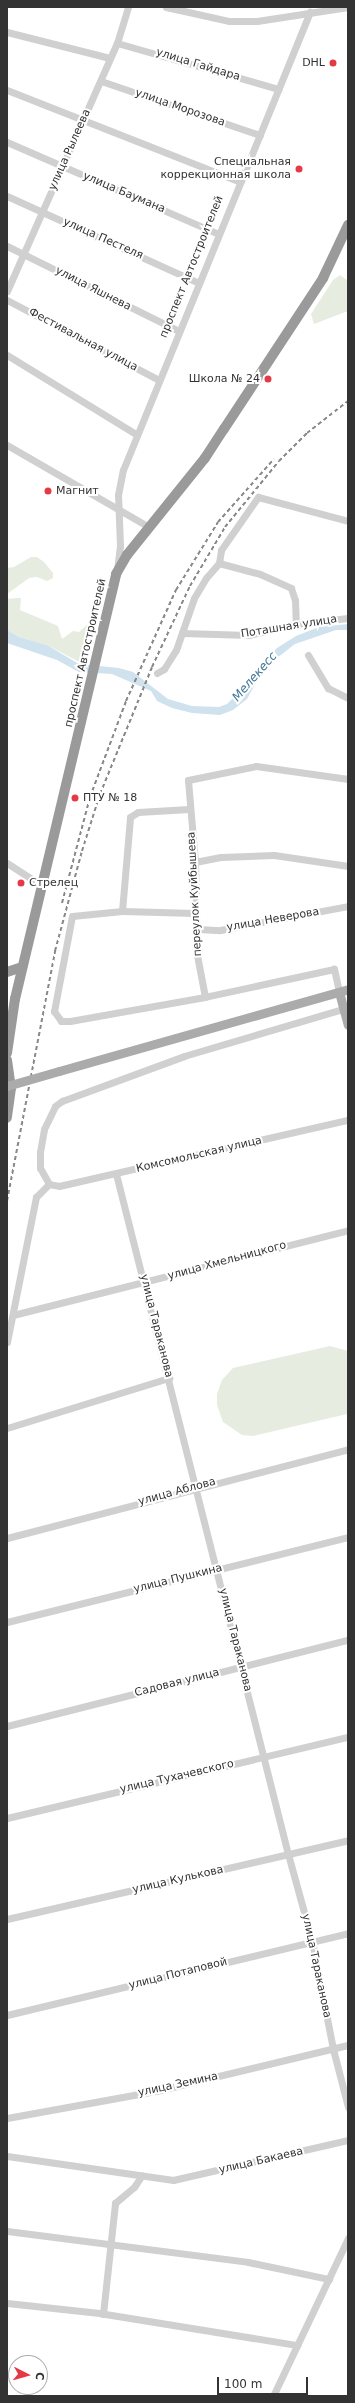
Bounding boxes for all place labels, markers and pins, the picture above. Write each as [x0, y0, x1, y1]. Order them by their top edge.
place label: DHL [302, 56, 325, 70]
marker: DHL [328, 58, 338, 68]
place label: Специальная коррекционная школа [160, 156, 291, 182]
marker: Специальная коррекционная школа [294, 164, 304, 174]
place label: Школа № 24 [189, 372, 260, 386]
marker: Школа № 24 [263, 374, 273, 384]
place label: Магнит [56, 484, 99, 498]
marker: Магнит [43, 486, 53, 496]
place label: ПТУ № 18 [83, 791, 137, 805]
marker: ПТУ № 18 [70, 793, 80, 803]
place label: Стрелец [29, 876, 78, 890]
marker: Стрелец [16, 878, 26, 888]

